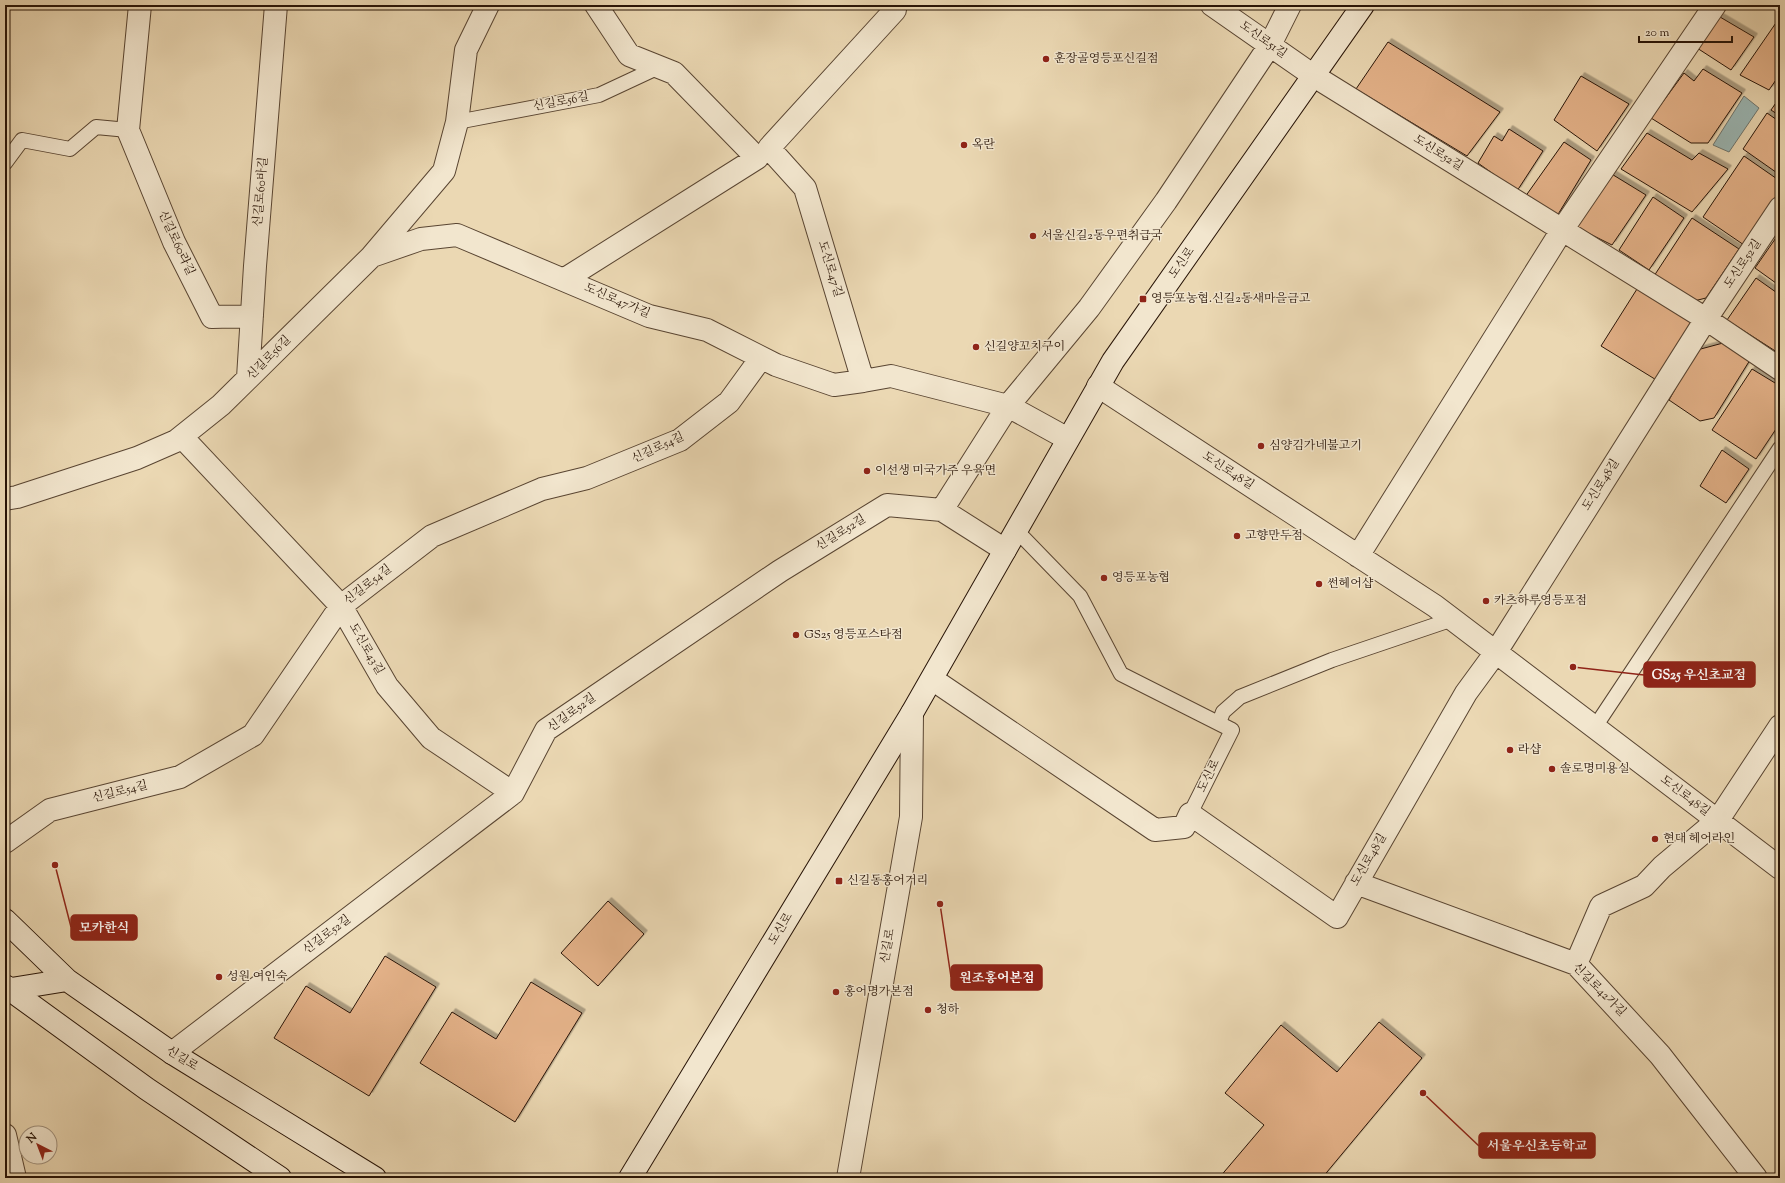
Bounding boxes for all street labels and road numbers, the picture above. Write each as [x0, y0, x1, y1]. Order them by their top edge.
street label: 도신로51길 [1235, 17, 1291, 63]
street label: 신길로56길 [532, 88, 590, 116]
street label: 도신로52길 [1409, 131, 1467, 175]
street label: 신길로60바길 [249, 156, 273, 228]
street label: 신길로60라길 [153, 207, 199, 279]
street label: 도신로52길 [1720, 236, 1766, 292]
street label: 도신로47길 [813, 238, 847, 300]
street label: 도신로 [1165, 243, 1200, 282]
street label: 도신로47가길 [581, 279, 653, 323]
street label: 신길로56길 [243, 332, 295, 384]
street label: 신길로54길 [629, 428, 687, 468]
street label: 도신로48길 [1199, 448, 1257, 494]
street label: 도신로48길 [1578, 455, 1624, 515]
street label: 신길로52길 [812, 511, 870, 555]
street label: 신길로54길 [340, 561, 396, 609]
street label: 도신로43길 [344, 620, 388, 678]
street label: 신길로52길 [544, 689, 600, 737]
street label: 도신로 [1193, 756, 1225, 796]
street label: 도신로48길 [1656, 771, 1714, 821]
street label: 신길로54길 [90, 776, 150, 808]
street label: 도신로48길 [1347, 830, 1391, 890]
street label: 도신로 [764, 909, 798, 949]
street label: 신길로52길 [299, 911, 355, 959]
street label: 신길로 [876, 927, 900, 965]
street label: 신길로42가길 [1568, 959, 1630, 1021]
street label: 신길로 [162, 1042, 202, 1076]

